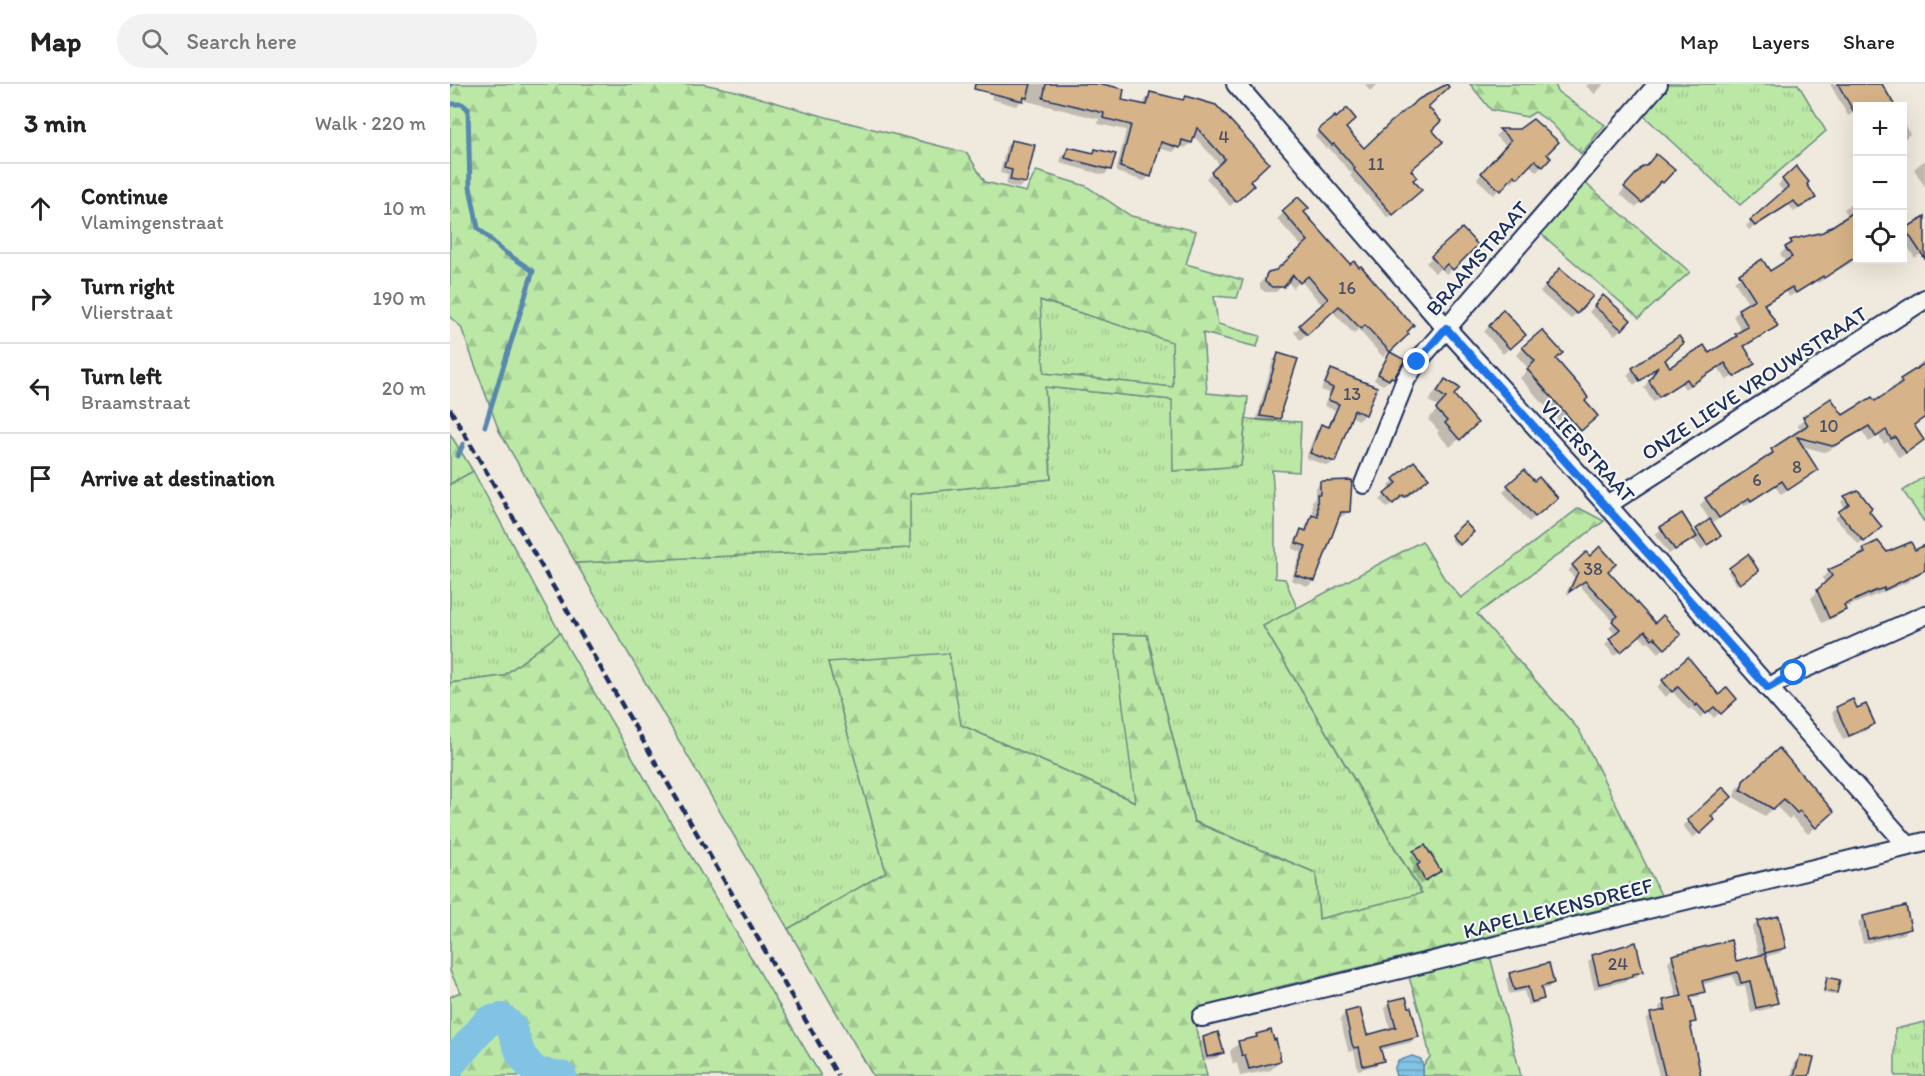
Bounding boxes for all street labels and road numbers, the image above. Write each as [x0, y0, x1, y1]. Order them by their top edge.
street label: BRAAMSTRAAT [1420, 195, 1534, 320]
street label: ONZE LIEVE VROUWSTRAAT [1636, 301, 1872, 465]
street label: VLIERSTRAAT [1535, 395, 1641, 508]
street label: KAPELLEKENSDREEF [1461, 872, 1656, 944]

